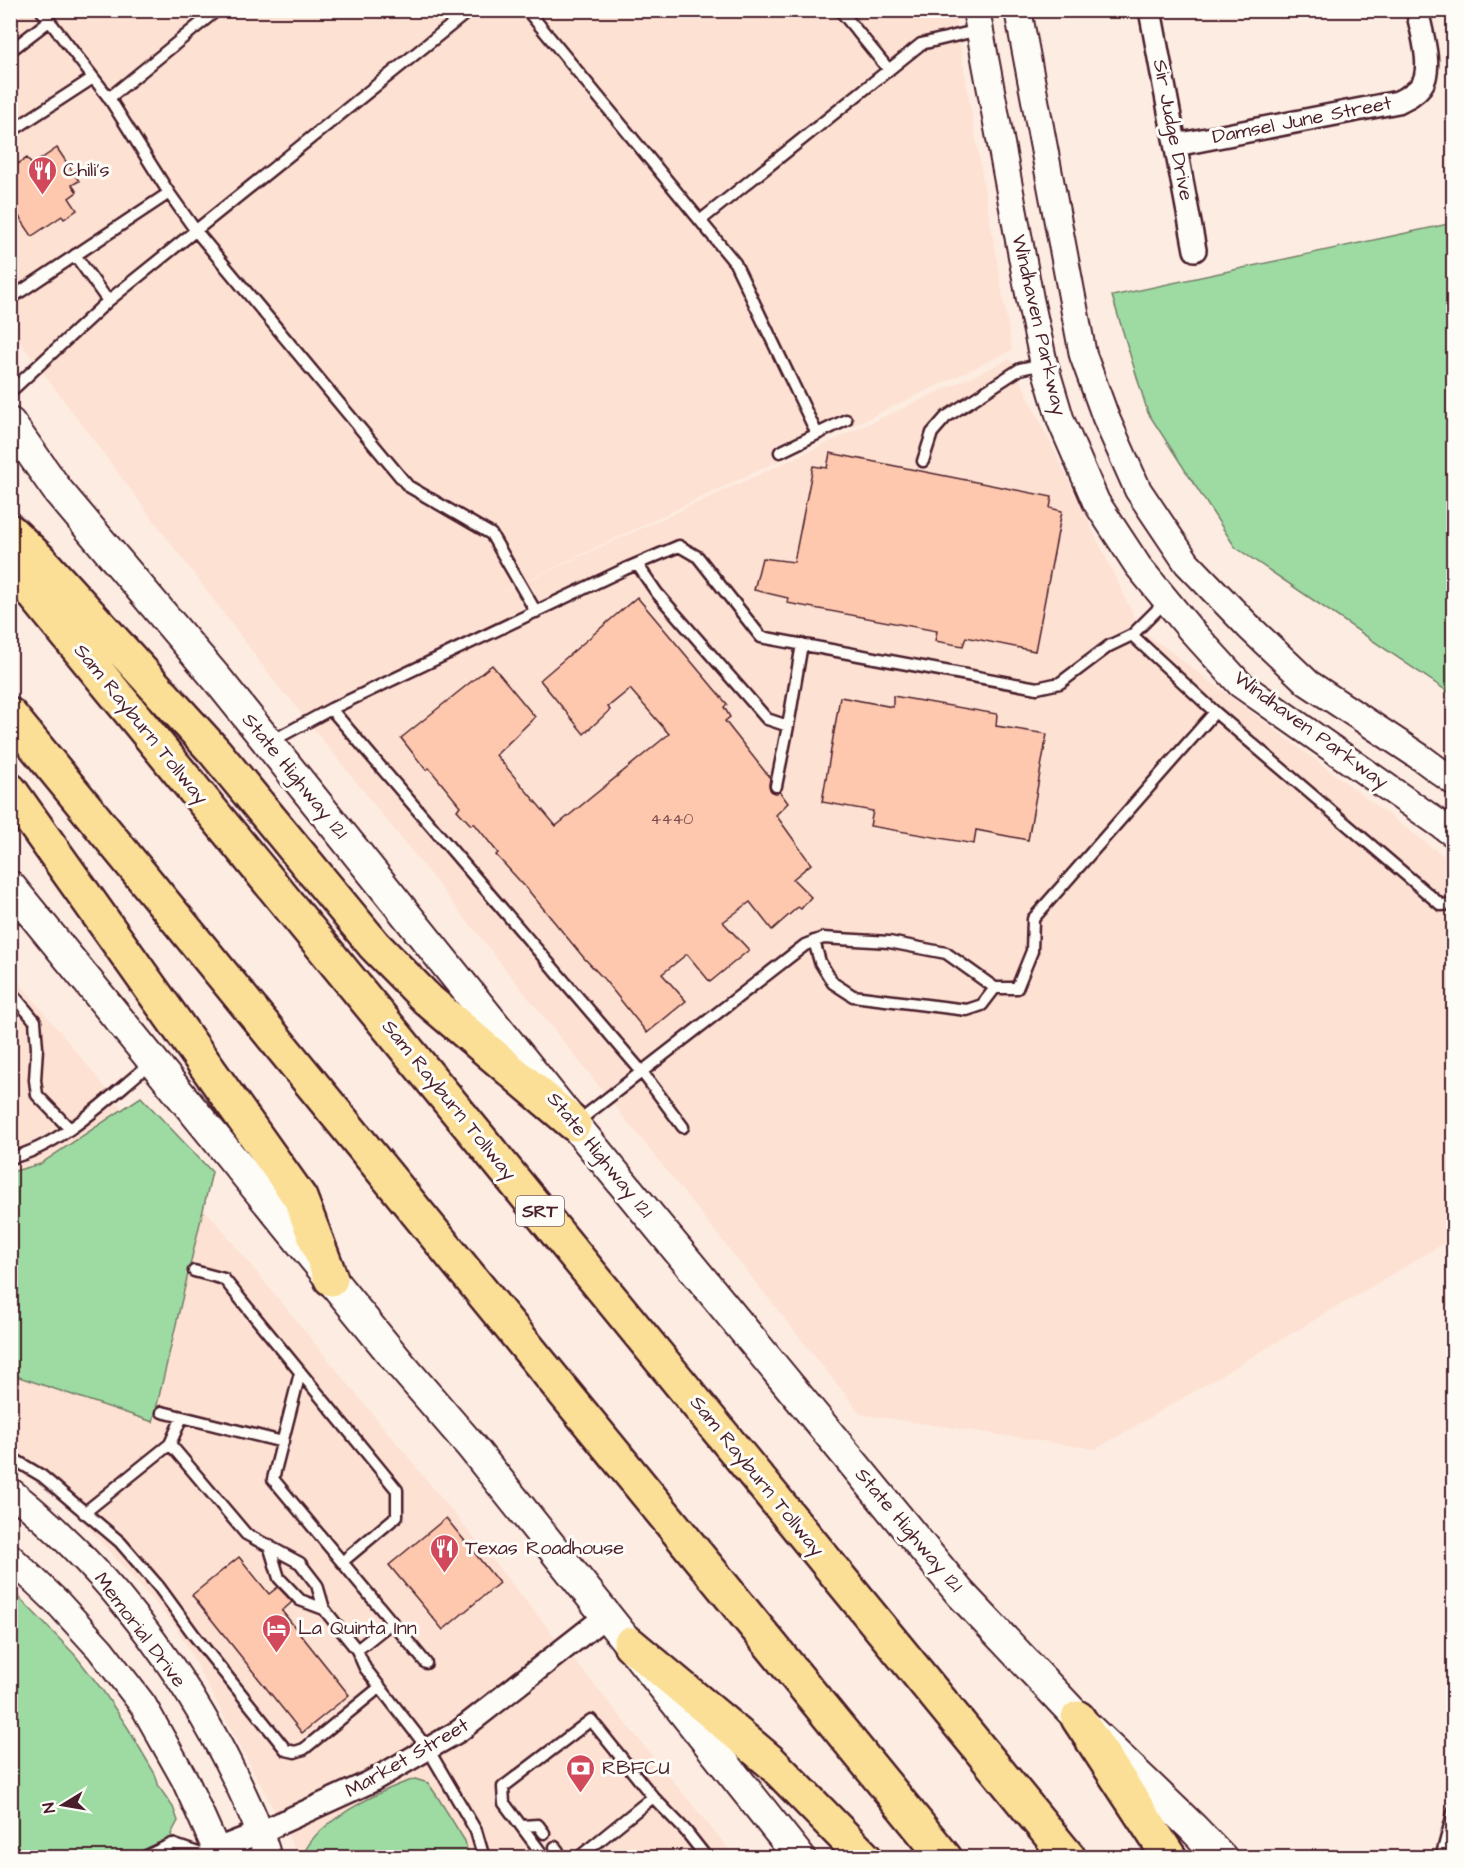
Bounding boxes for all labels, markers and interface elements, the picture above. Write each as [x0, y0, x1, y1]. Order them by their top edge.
street label: Sir Judge Drive [1145, 57, 1200, 203]
street label: Damsel June Street [1210, 89, 1394, 151]
restaurant icon: Chili's [26, 154, 58, 196]
place label: Chili's [63, 156, 110, 184]
street label: Windhaven Parkway [1004, 232, 1073, 418]
street label: Sam Rayburn Tollway [66, 638, 215, 811]
street label: Windhaven Parkway [1227, 664, 1394, 796]
street label: State Highway 121 [234, 707, 355, 846]
house number: 4440 [651, 808, 693, 830]
street label: Sam Rayburn Tollway [374, 1014, 523, 1187]
street label: State Highway 121 [539, 1086, 660, 1225]
road number: SRT [516, 1196, 564, 1226]
street label: Sam Rayburn Tollway [682, 1390, 831, 1563]
street label: State Highway 121 [848, 1462, 970, 1599]
restaurant icon: Texas Roadhouse [428, 1532, 460, 1574]
place label: Texas Roadhouse [465, 1534, 624, 1562]
street label: Memorial Drive [87, 1567, 193, 1694]
hotel icon: La Quinta Inn [261, 1612, 293, 1654]
place label: La Quinta Inn [298, 1614, 417, 1642]
street label: Market Street [340, 1711, 474, 1805]
bank icon: RBFCU [565, 1752, 597, 1794]
place label: RBFCU [602, 1754, 670, 1782]
north arrow [33, 1775, 93, 1835]
text: N [38, 1801, 61, 1815]

